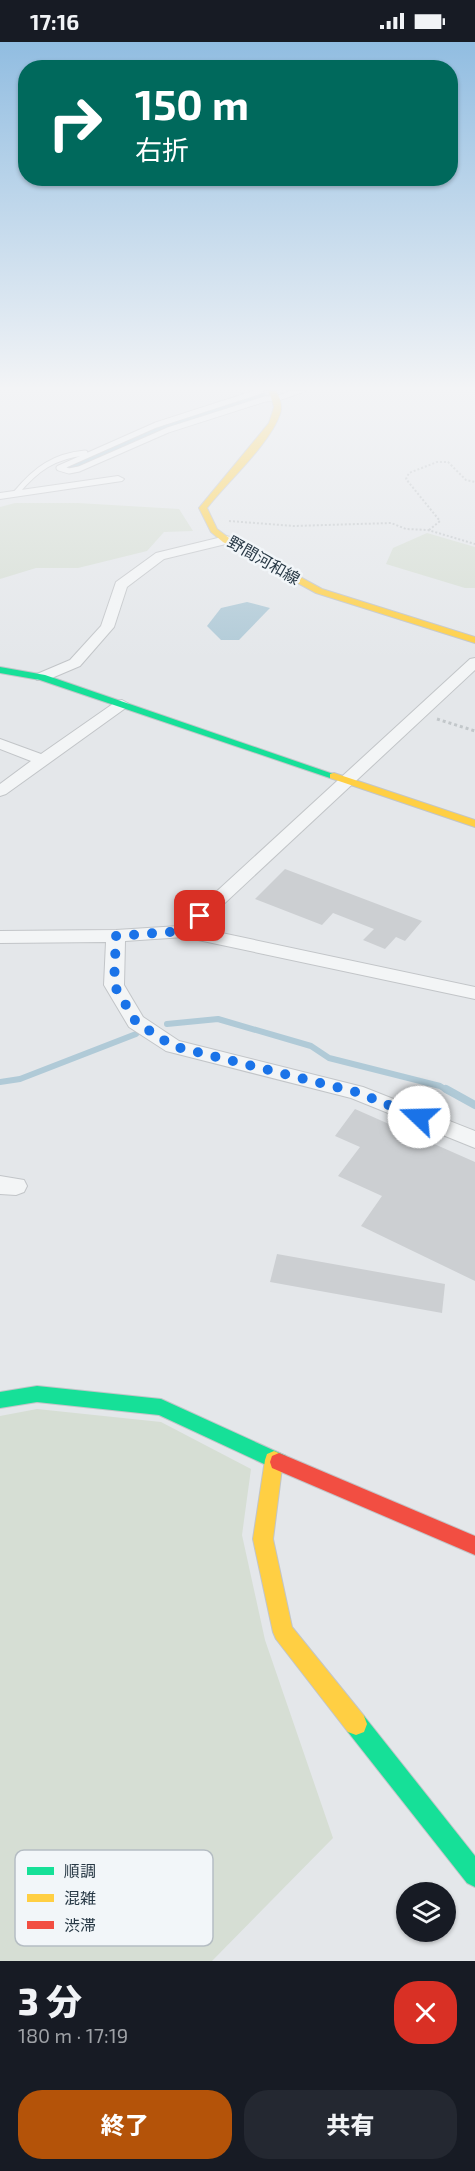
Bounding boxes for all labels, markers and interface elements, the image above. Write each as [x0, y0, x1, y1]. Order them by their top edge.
text: 17:16 [30, 8, 79, 34]
text: 150 m [135, 78, 249, 128]
icon: right [36, 84, 114, 162]
text: 右折 [135, 133, 189, 165]
street label: 野間河和線 [225, 531, 304, 588]
pin [174, 890, 225, 941]
icon: arrive [183, 899, 216, 932]
position arrow [387, 1085, 451, 1149]
legend [15, 1850, 213, 1946]
text: 順調 [64, 1861, 96, 1880]
map controls [396, 1882, 456, 1942]
button: layers [396, 1882, 456, 1942]
text: 混雑 [64, 1888, 96, 1907]
text: 渋滞 [64, 1915, 96, 1934]
text: 3 分 [18, 1979, 82, 2022]
button: close [394, 1981, 457, 2044]
text: 180 m · 17:19 [18, 2023, 128, 2047]
button: 終了 [18, 2090, 232, 2159]
button: 共有 [244, 2090, 457, 2159]

